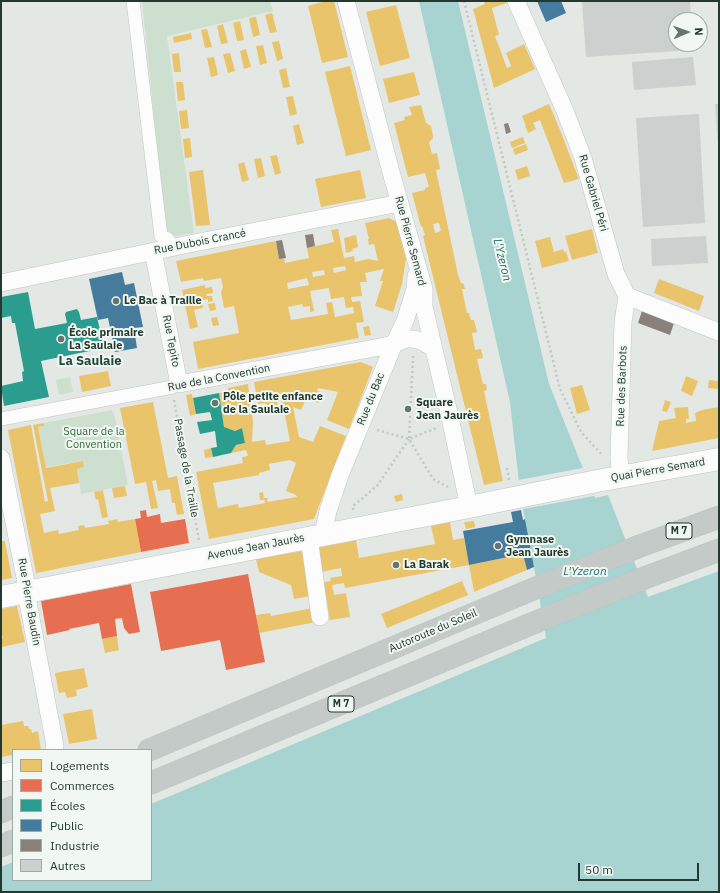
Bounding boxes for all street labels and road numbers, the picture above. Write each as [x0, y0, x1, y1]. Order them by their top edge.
street label: Rue Gabriel Péri [576, 153, 610, 233]
street label: Rue Pierre Semard [392, 195, 428, 287]
street label: Rue Dubois Crancé [153, 227, 247, 257]
street label: Rue Tepito [159, 314, 183, 368]
street label: Rue des Barbots [614, 345, 630, 427]
street label: Rue de la Convention [167, 362, 271, 394]
street label: Rue du Bac [354, 371, 388, 427]
street label: Passage de la Traille [171, 418, 201, 518]
street label: Quai Pierre Semard [610, 455, 706, 485]
road number: M 7 [666, 523, 692, 539]
street label: Avenue Jean Jaurès [206, 531, 306, 563]
street label: Rue Pierre Baudin [15, 557, 43, 647]
street label: Autoroute du Soleil [387, 606, 479, 656]
road number: M 7 [328, 696, 354, 712]

